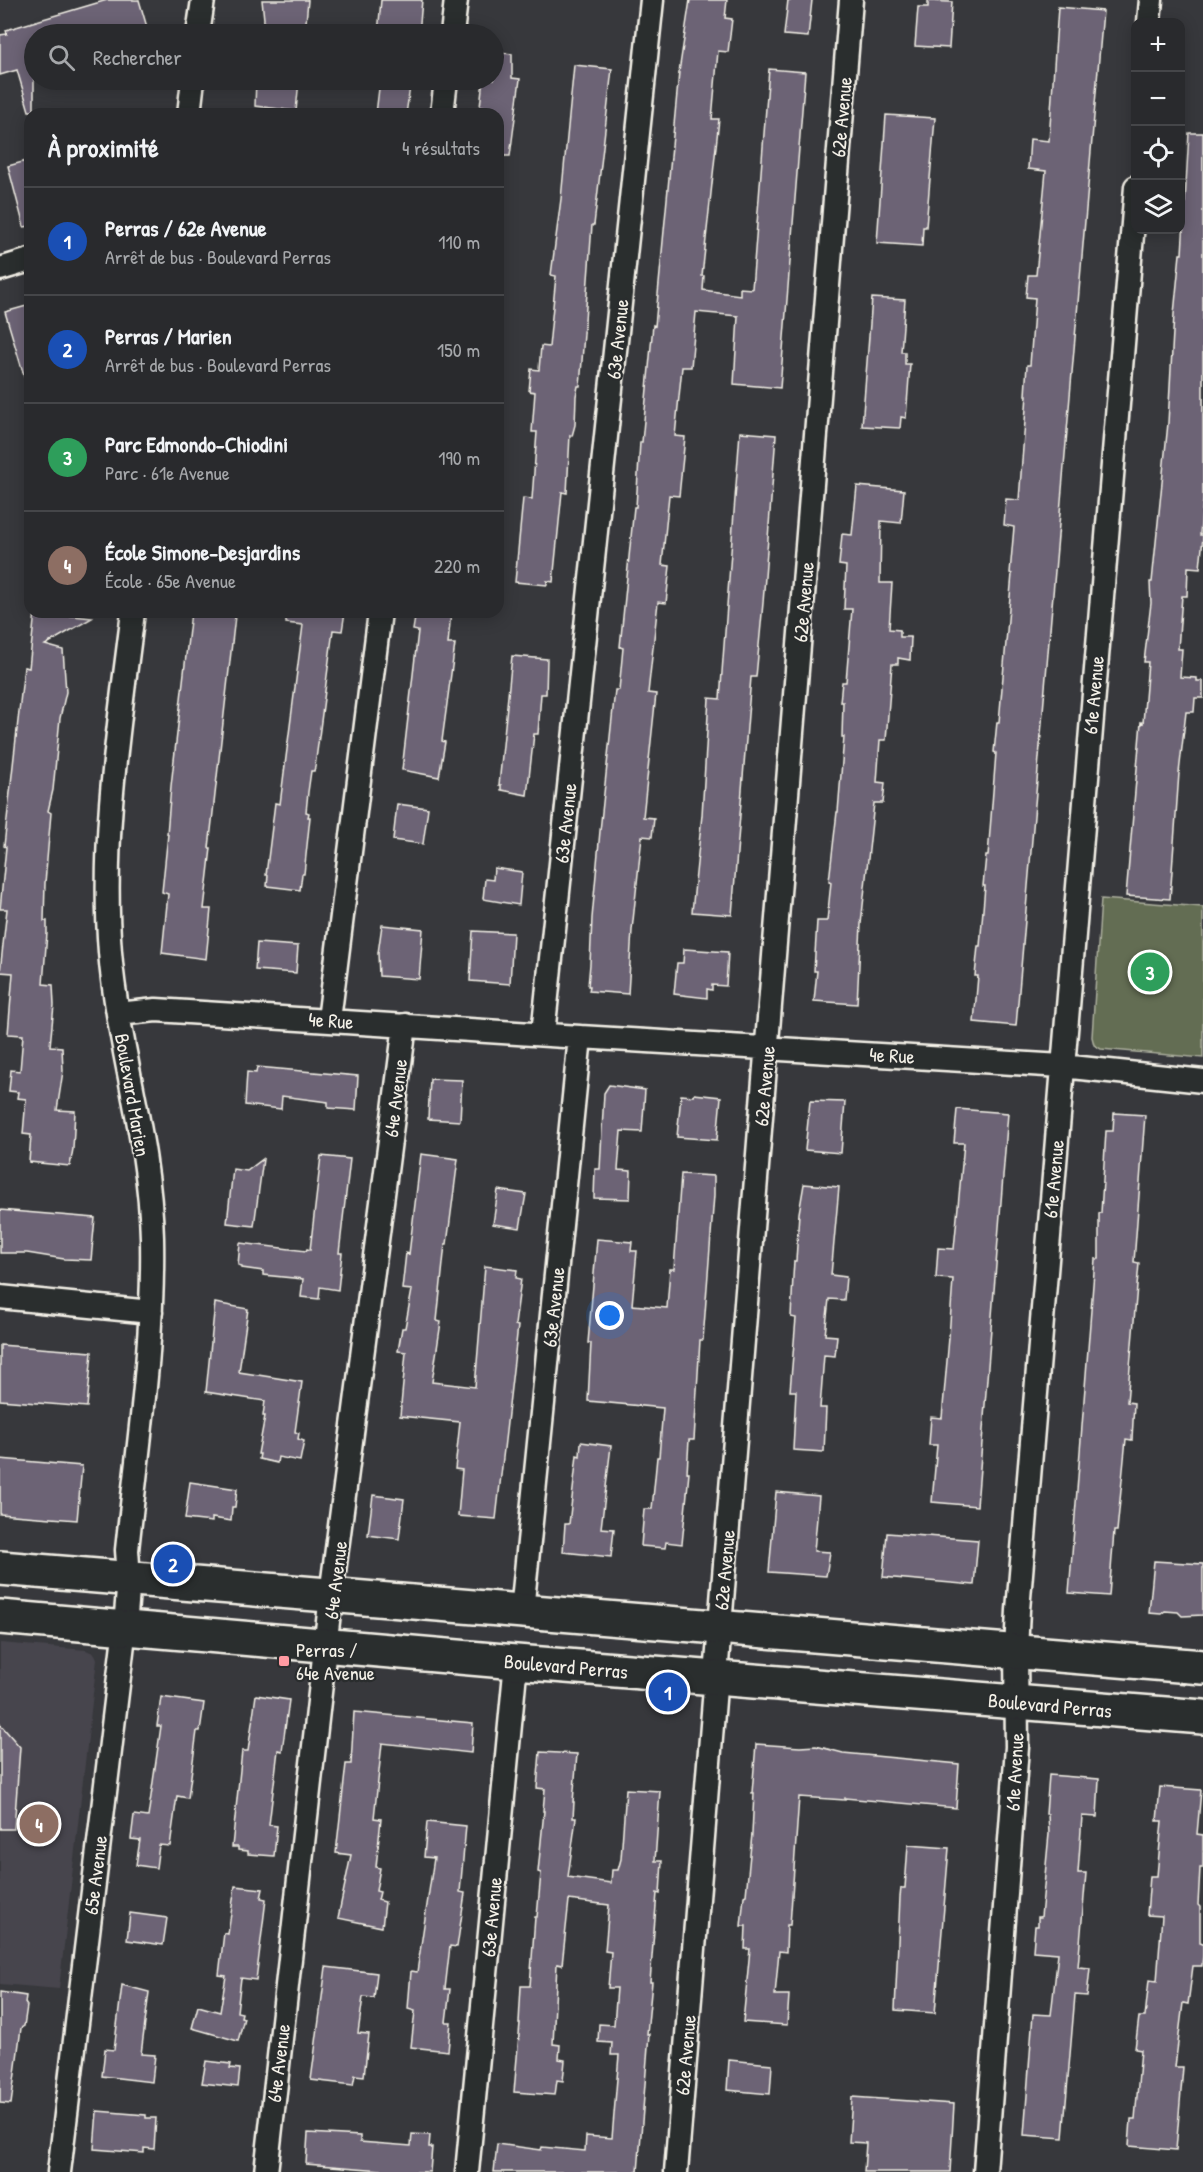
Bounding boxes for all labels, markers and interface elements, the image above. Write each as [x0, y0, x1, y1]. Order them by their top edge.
map controls [1131, 18, 1185, 234]
button: + [1131, 18, 1185, 72]
search box [24, 24, 504, 90]
icon: search [45, 41, 78, 74]
text: Rechercher [93, 42, 182, 72]
button: − [1131, 72, 1185, 126]
street label: 62e Avenue [824, 76, 858, 158]
button: locate [1131, 126, 1185, 180]
text: À proximité [48, 130, 159, 165]
text: 4 résultats [402, 134, 480, 161]
button: layers [1131, 180, 1185, 234]
text: Perras / 62e Avenue [105, 213, 266, 243]
text: 1 [64, 228, 71, 255]
text: 110 m [438, 228, 480, 255]
text: Arrêt de bus · Boulevard Perras [105, 243, 331, 270]
street label: 63e Avenue [599, 298, 635, 380]
text: Perras / Marien [105, 321, 232, 351]
text: 2 [63, 336, 72, 363]
text: 150 m [437, 336, 480, 363]
text: Arrêt de bus · Boulevard Perras [105, 351, 331, 378]
text: Parc Edmondo-Chiodini [105, 429, 288, 459]
text: 3 [63, 444, 72, 471]
text: 190 m [438, 444, 480, 471]
text: Parc · 61e Avenue [105, 459, 230, 486]
text: École Simone-Desjardins [105, 537, 300, 567]
text: 4 [64, 552, 71, 579]
text: 220 m [434, 552, 480, 579]
street label: 62e Avenue [786, 561, 820, 643]
text: École · 65e Avenue [105, 567, 236, 594]
street label: 61e Avenue [1076, 655, 1110, 735]
street label: 63e Avenue [547, 782, 583, 864]
pin: 3 [1130, 950, 1170, 994]
street label: 4e Rue [308, 1005, 354, 1035]
street label: Boulevard Marien [109, 1031, 157, 1159]
street label: 4e Rue [869, 1040, 915, 1070]
street label: 62e Avenue [747, 1045, 781, 1127]
street label: 64e Avenue [377, 1057, 413, 1139]
street label: 61e Avenue [1036, 1139, 1070, 1219]
street label: 63e Avenue [535, 1266, 571, 1348]
your location [595, 1301, 624, 1330]
street label: 62e Avenue [707, 1529, 741, 1611]
street label: 64e Avenue [317, 1539, 353, 1621]
pin: 2 [154, 1542, 192, 1586]
place label: Perras / 64e Avenue [296, 1636, 375, 1686]
street label: Boulevard Perras [503, 1647, 629, 1685]
marker: Perras / 64e Avenue [277, 1654, 291, 1668]
pin: 1 [648, 1670, 688, 1714]
street label: Boulevard Perras [987, 1686, 1113, 1724]
street label: 61e Avenue [998, 1732, 1030, 1812]
pin: 4 [20, 1802, 58, 1846]
street label: 65e Avenue [77, 1834, 113, 1916]
street label: 63e Avenue [474, 1876, 508, 1958]
street label: 62e Avenue [668, 2014, 702, 2096]
street label: 64e Avenue [260, 2022, 296, 2104]

